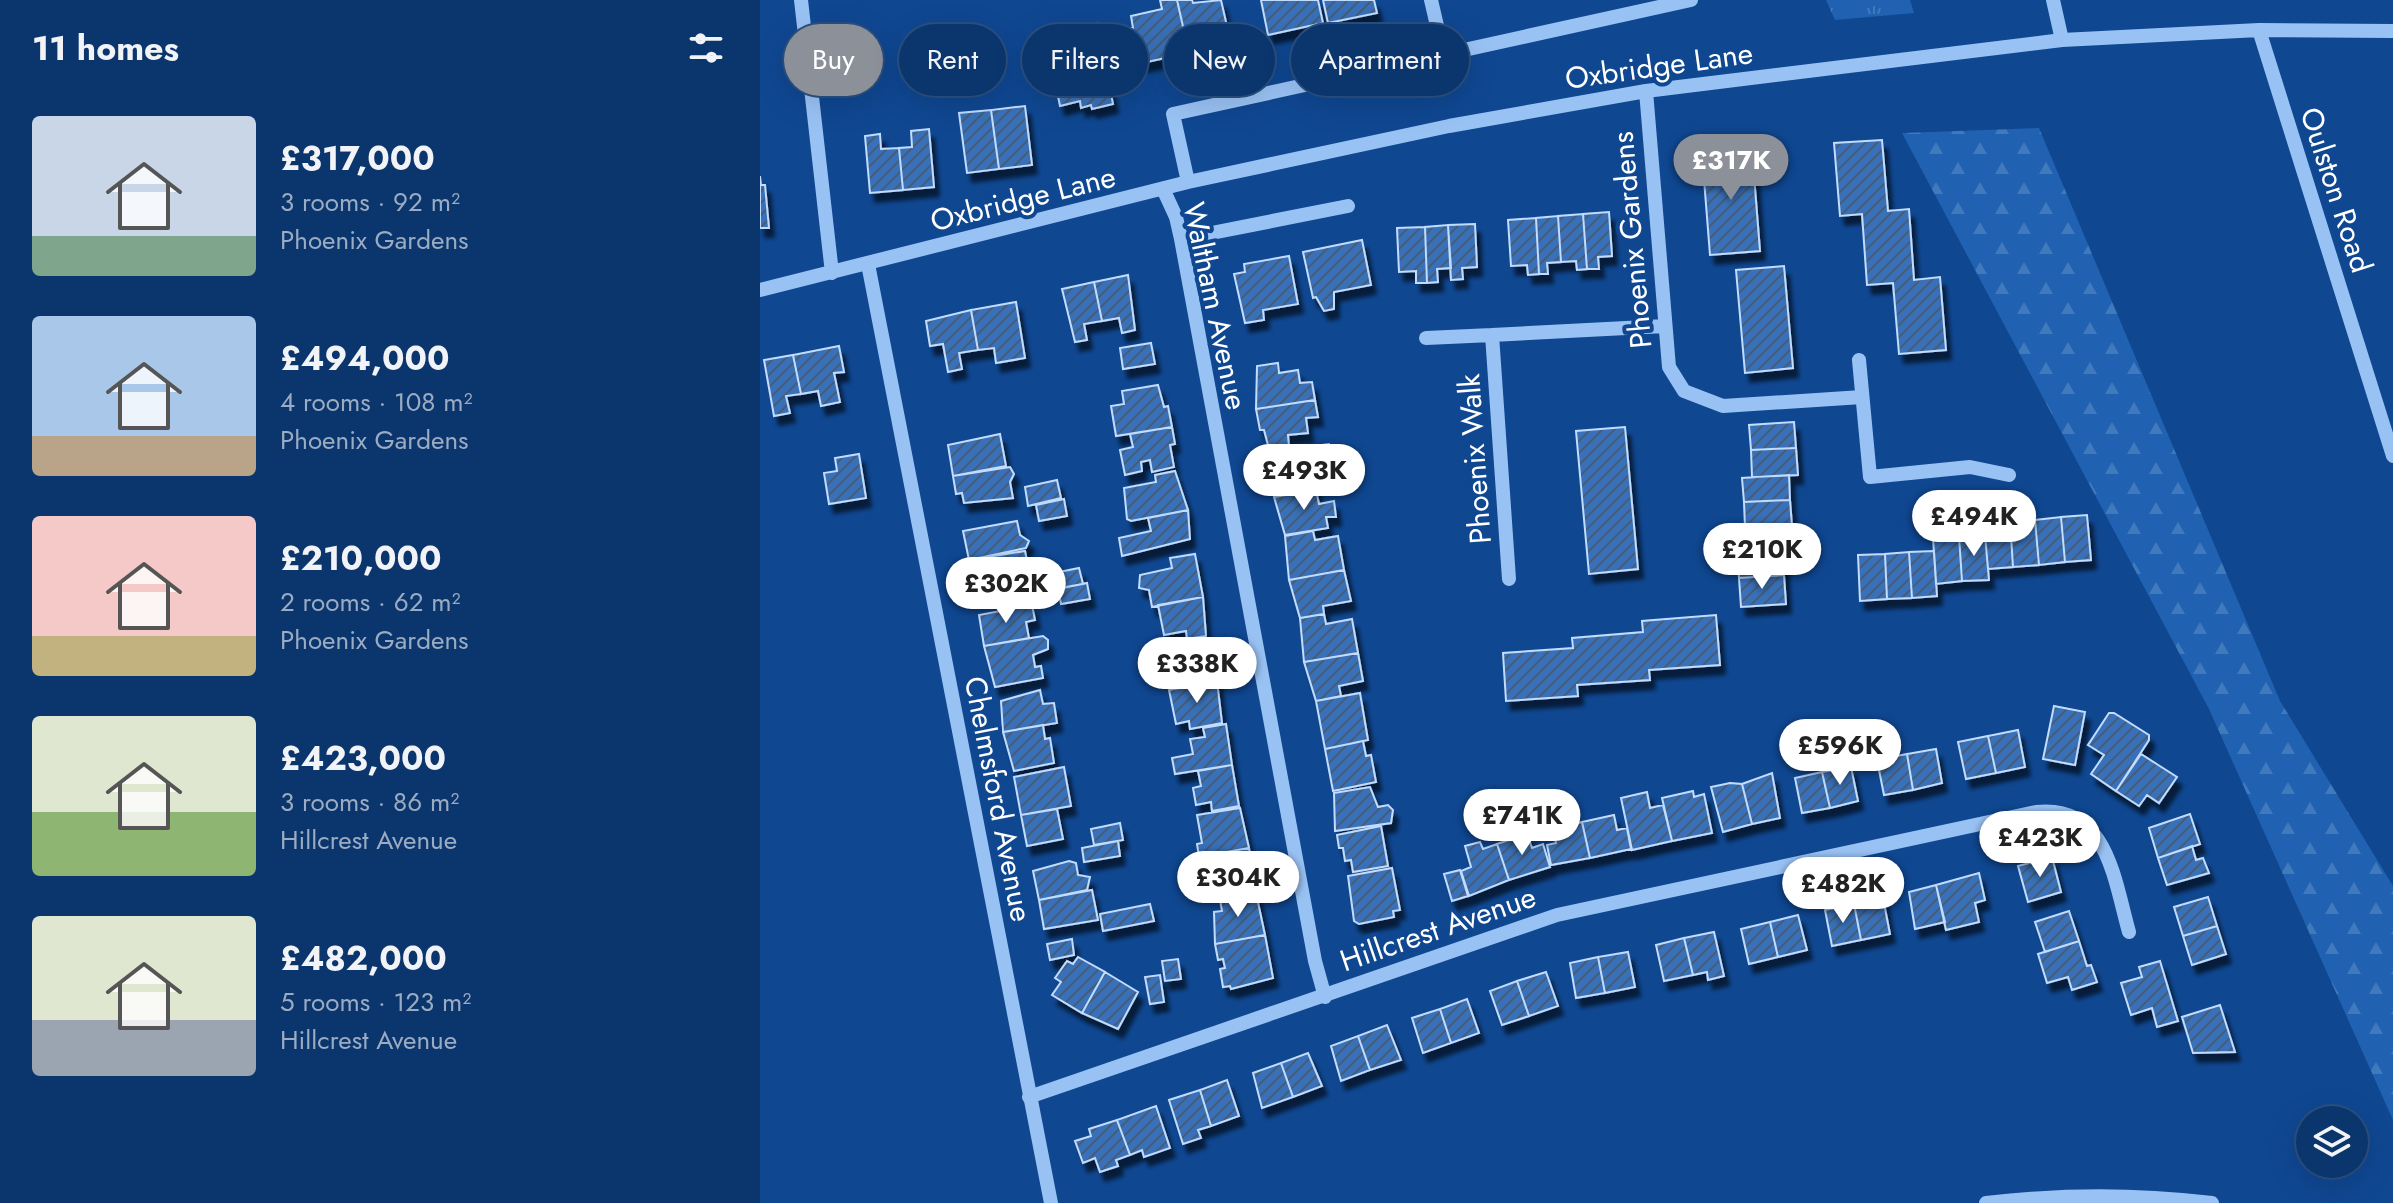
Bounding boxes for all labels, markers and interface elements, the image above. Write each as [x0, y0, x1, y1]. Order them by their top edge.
text: 11 homes [32, 24, 179, 73]
chip: Buy [784, 24, 883, 96]
chip: Rent [899, 24, 1006, 96]
chip: Filters [1022, 24, 1148, 96]
chip: New [1164, 24, 1275, 96]
chip: Apartment [1291, 24, 1469, 96]
icon: filters [684, 26, 728, 70]
street label: Oxbridge Lane [1562, 31, 1756, 100]
street label: Oulston Road [2290, 102, 2383, 278]
street label: Phoenix Gardens [1601, 130, 1662, 350]
text: £317,000 [280, 134, 435, 183]
pin: £317K [1675, 134, 1787, 202]
text: £317K [1691, 141, 1771, 179]
icon: home [96, 148, 192, 244]
street label: Oxbridge Lane [926, 155, 1120, 242]
text: 3 rooms · 92 m² [280, 183, 460, 221]
street label: Waltham Avenue [1172, 198, 1258, 414]
text: Phoenix Gardens [280, 221, 469, 259]
text: £494,000 [280, 334, 450, 383]
icon: home [96, 348, 192, 444]
street label: Phoenix Walk [1447, 372, 1502, 546]
text: 4 rooms · 108 m² [280, 383, 473, 421]
text: Phoenix Gardens [280, 421, 469, 459]
pin: £493K [1248, 444, 1360, 512]
text: £493K [1261, 451, 1347, 489]
pin: £494K [1918, 490, 2030, 558]
text: £494K [1930, 497, 2018, 535]
pin: £210K [1706, 523, 1818, 591]
text: £210K [1721, 530, 1803, 568]
text: £210,000 [280, 534, 441, 583]
icon: home [96, 548, 192, 644]
pin: £302K [950, 557, 1062, 625]
text: £302K [964, 564, 1048, 602]
text: 2 rooms · 62 m² [280, 583, 461, 621]
text: Phoenix Gardens [280, 621, 469, 659]
pin: £338K [1141, 637, 1253, 705]
text: £338K [1156, 644, 1238, 682]
street label: Chelmsford Avenue [954, 673, 1043, 925]
pin: £596K [1784, 719, 1896, 787]
text: £596K [1797, 726, 1883, 764]
text: £423,000 [280, 734, 446, 783]
icon: home [96, 748, 192, 844]
text: 3 rooms · 86 m² [280, 783, 459, 821]
pin: £741K [1466, 789, 1578, 857]
text: £741K [1481, 796, 1563, 834]
pin: £423K [1984, 811, 2096, 879]
text: £423K [1997, 818, 2083, 856]
text: Hillcrest Avenue [280, 821, 457, 859]
pin: £304K [1182, 851, 1294, 919]
pin: £482K [1787, 857, 1899, 925]
text: £304K [1195, 858, 1281, 896]
text: £482K [1800, 864, 1886, 902]
street label: Hillcrest Avenue [1334, 875, 1541, 982]
text: £482,000 [280, 934, 447, 983]
icon: home [96, 948, 192, 1044]
text: 5 rooms · 123 m² [280, 983, 471, 1021]
text: Hillcrest Avenue [280, 1021, 457, 1059]
map controls [2296, 1106, 2368, 1178]
button: layers [2296, 1106, 2368, 1178]

